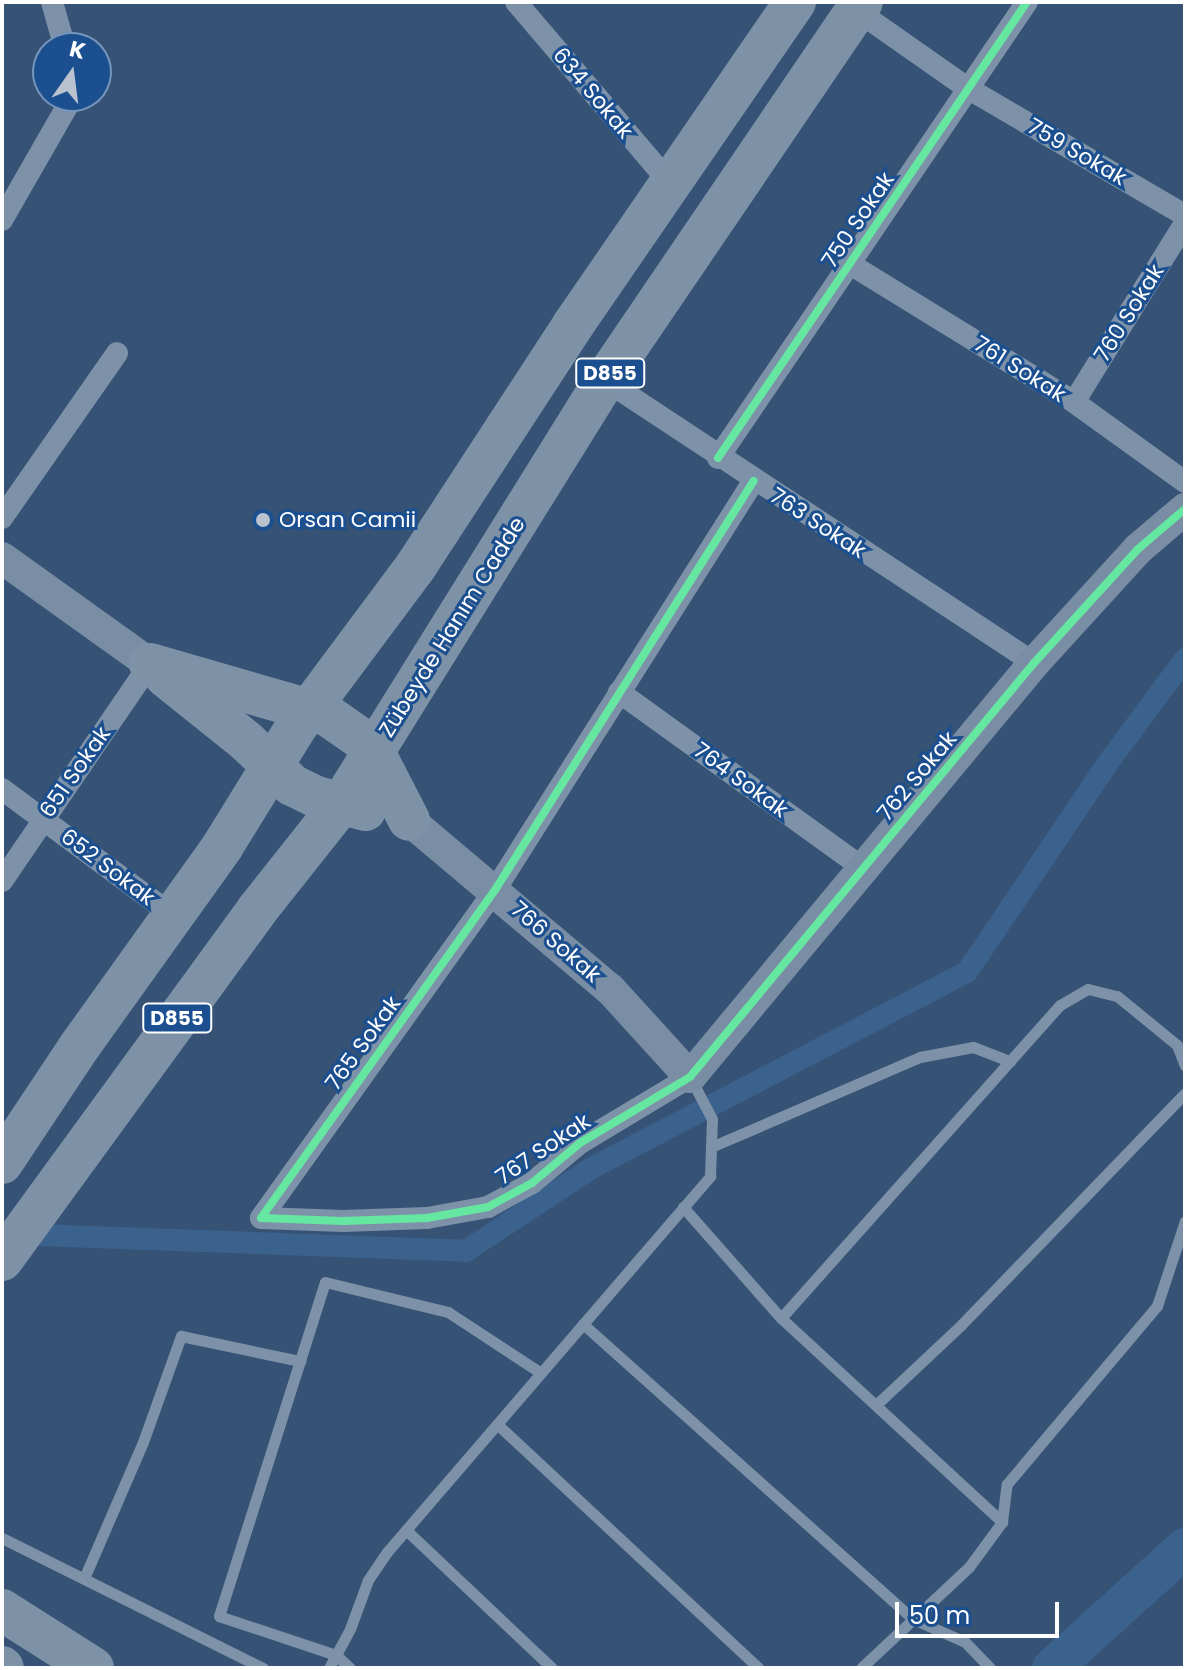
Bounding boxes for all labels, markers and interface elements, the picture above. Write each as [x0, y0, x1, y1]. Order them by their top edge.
north arrow [32, 32, 112, 112]
text: K [66, 33, 89, 67]
street label: 634 Sokak [547, 42, 639, 144]
street label: 759 Sokak [1023, 113, 1131, 191]
street label: 750 Sokak [816, 167, 900, 273]
street label: 760 Sokak [1089, 259, 1169, 367]
street label: 761 Sokak [969, 330, 1071, 408]
road number: D855 [574, 357, 646, 389]
street label: 763 Sokak [765, 482, 871, 564]
place label: Orsan Camii [279, 507, 416, 533]
marker: Orsan Camii [254, 511, 272, 529]
street label: Zübeyde Hanım Cadde [373, 512, 531, 742]
street label: 651 Sokak [34, 721, 116, 823]
street label: 762 Sokak [872, 726, 962, 826]
street label: 764 Sokak [689, 737, 793, 823]
street label: 652 Sokak [56, 823, 160, 911]
street label: 766 Sokak [506, 896, 606, 988]
street label: 765 Sokak [320, 991, 406, 1095]
road number: D855 [141, 1002, 213, 1034]
street label: 767 Sokak [491, 1108, 595, 1190]
scale bar [899, 1586, 1063, 1636]
text: 50 m [909, 1599, 970, 1632]

